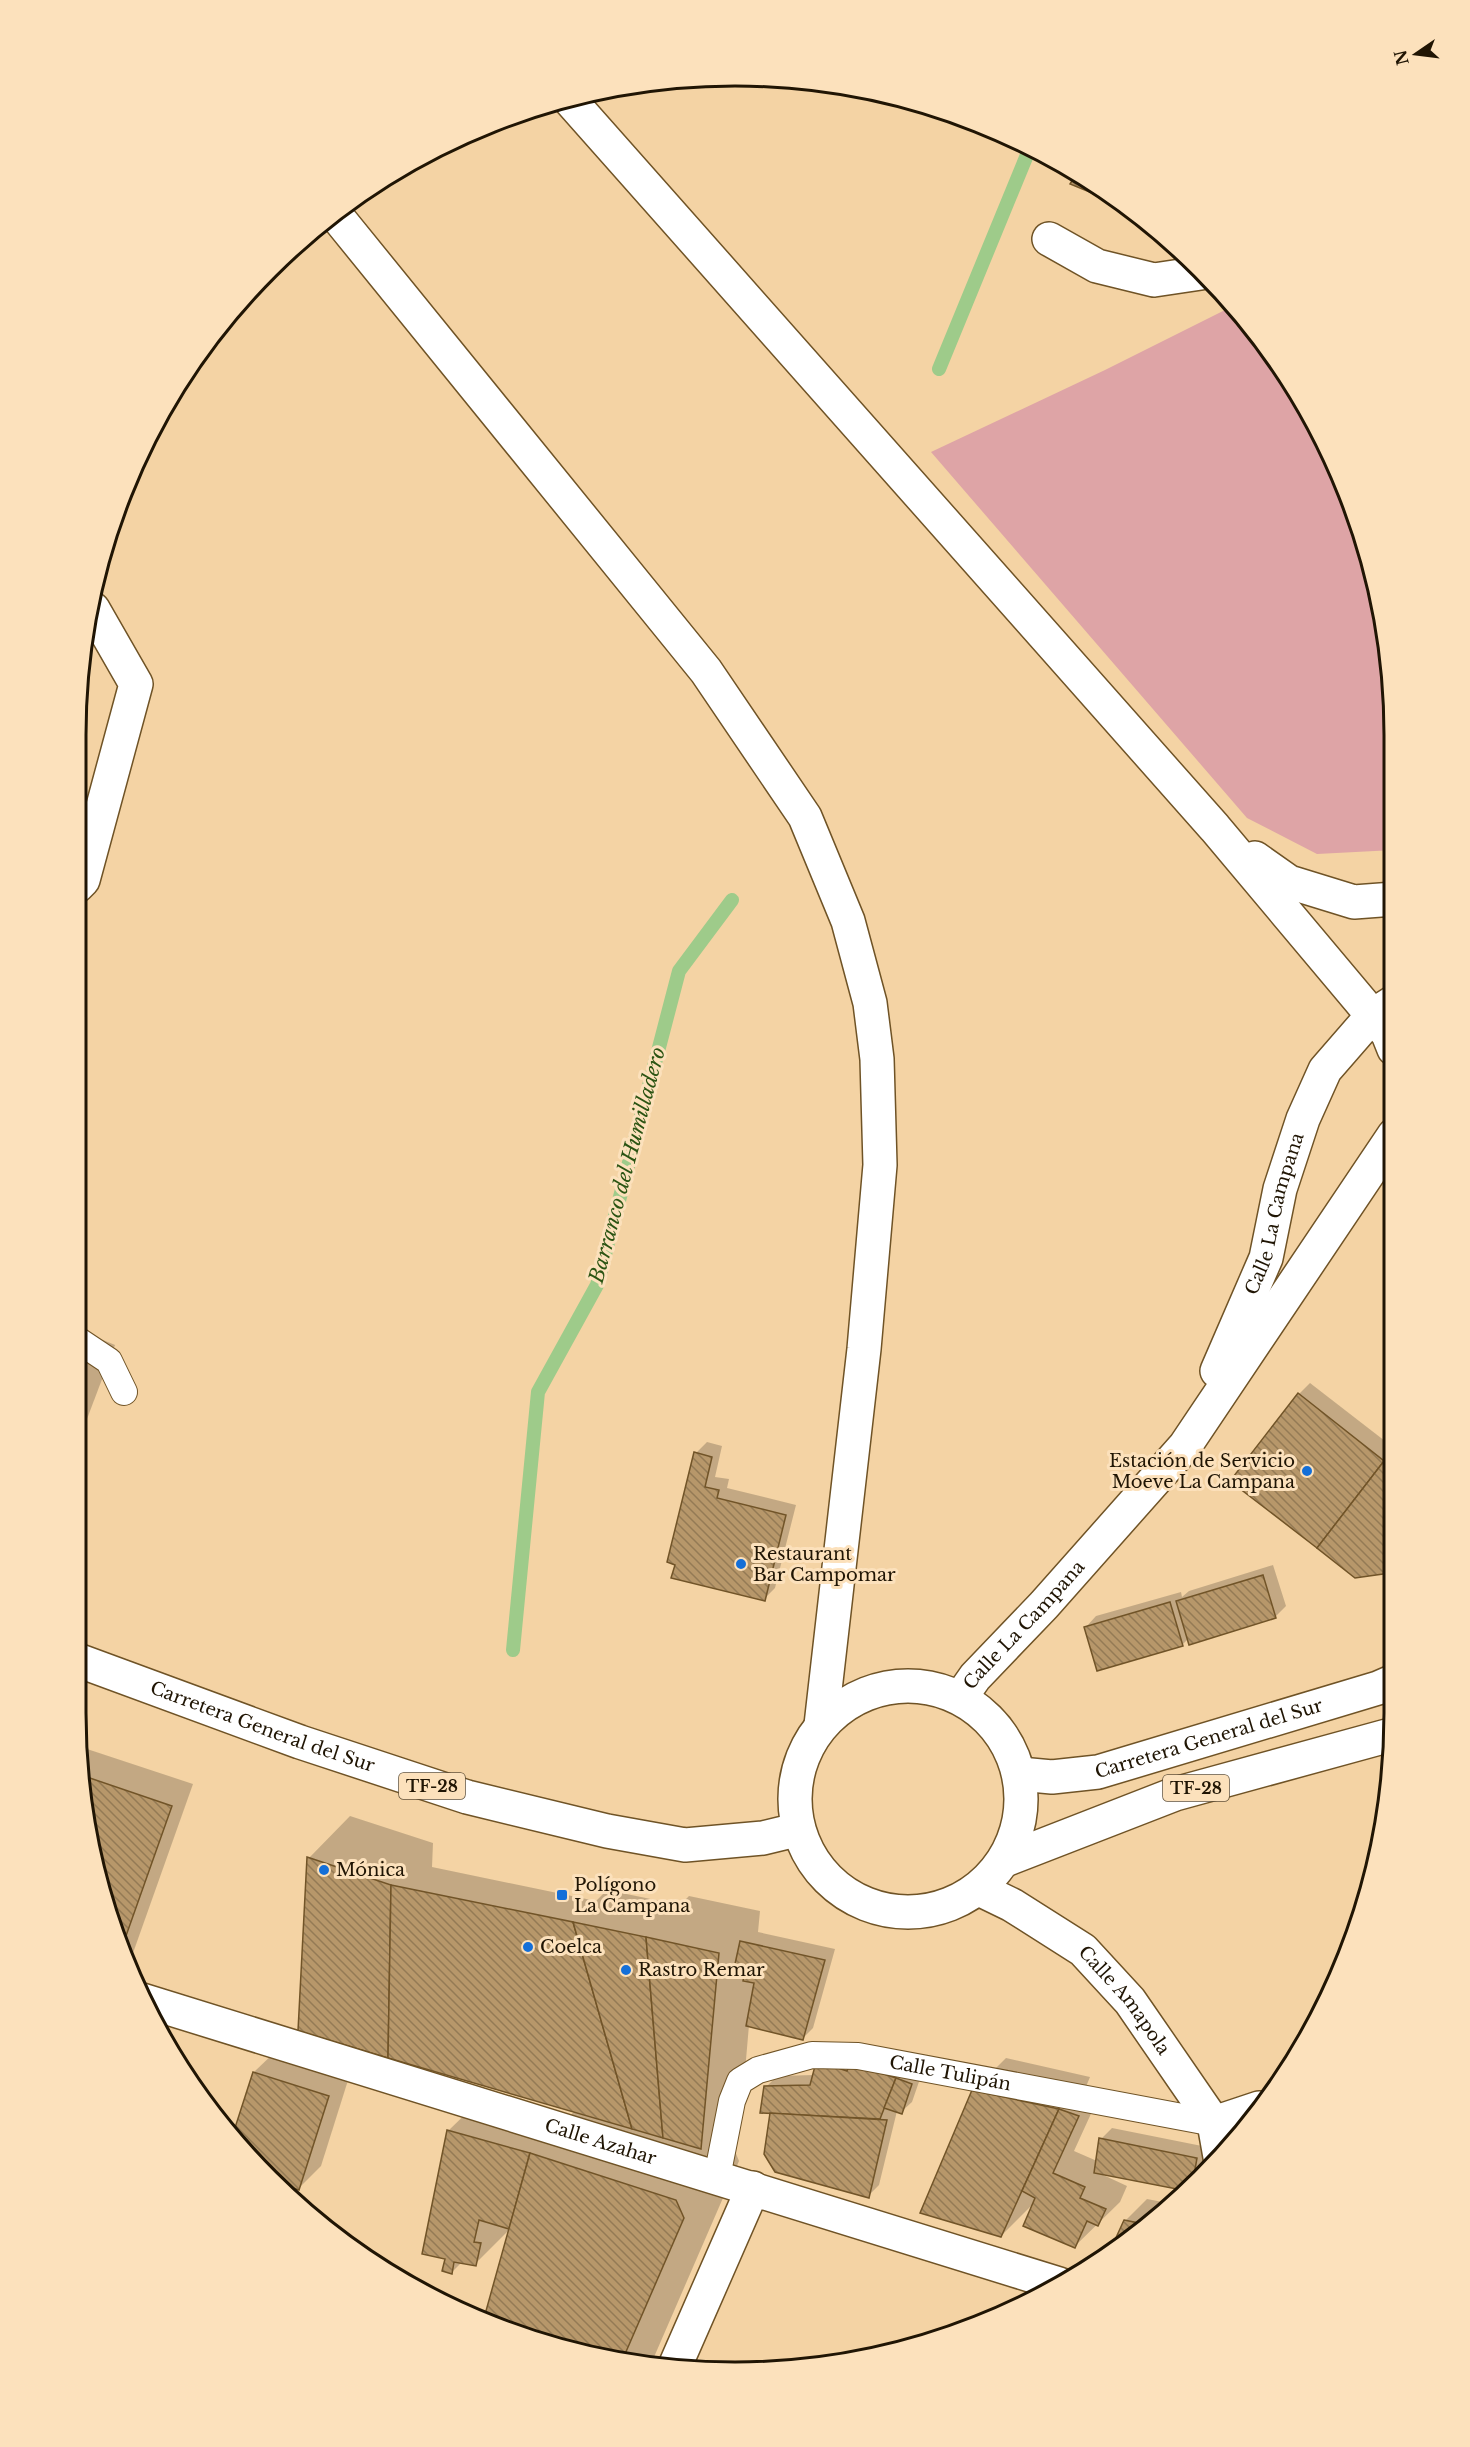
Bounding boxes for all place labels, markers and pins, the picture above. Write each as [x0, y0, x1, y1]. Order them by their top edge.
place label: Estación de Servicio Moeve La Campana [1109, 1450, 1295, 1493]
marker: Estación de Servicio Moeve La Campana [1300, 1464, 1314, 1478]
place label: Restaurant Bar Campomar [753, 1543, 896, 1586]
marker: Restaurant Bar Campomar [734, 1557, 748, 1571]
place label: Mónica [336, 1859, 405, 1881]
marker: Mónica [317, 1863, 331, 1877]
place label: Polígono La Campana [574, 1874, 690, 1917]
marker: Polígono La Campana [555, 1888, 569, 1902]
place label: Coelca [540, 1936, 602, 1958]
marker: Coelca [521, 1940, 535, 1954]
place label: Rastro Remar [638, 1959, 765, 1981]
marker: Rastro Remar [619, 1963, 633, 1977]

